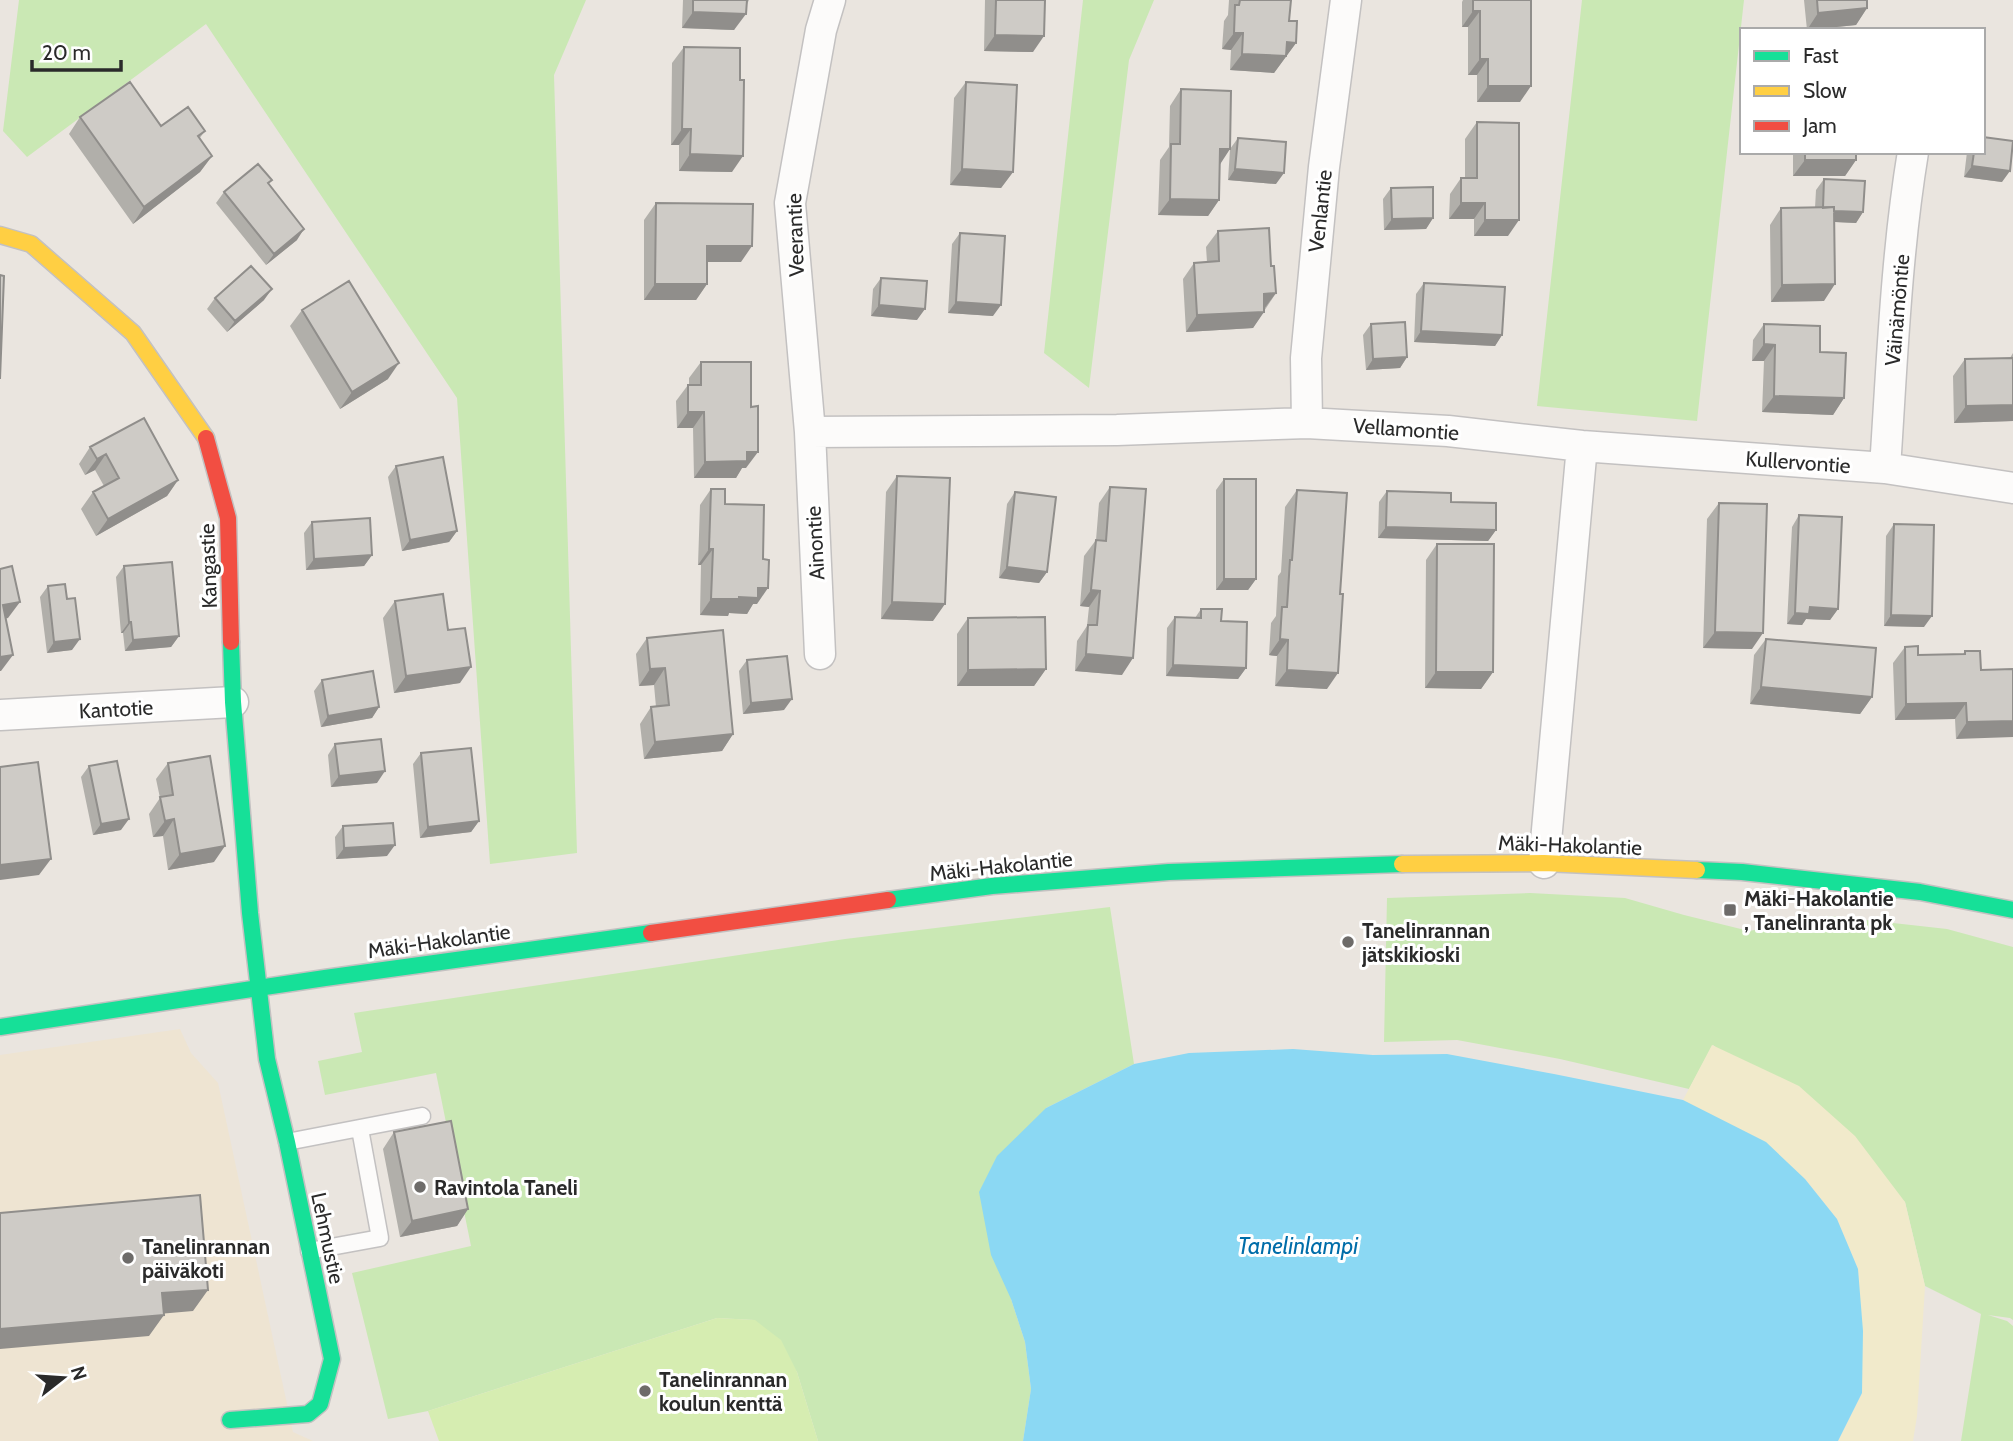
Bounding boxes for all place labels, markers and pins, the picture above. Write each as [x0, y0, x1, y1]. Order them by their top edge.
place label: Mäki-Hakolantie , Tanelinranta pk [1744, 886, 1894, 935]
marker: Mäki-Hakolantie , Tanelinranta pk [1722, 902, 1738, 918]
place label: Tanelinrannan jätskikioski [1361, 918, 1490, 967]
marker: Tanelinrannan jätskikioski [1340, 934, 1356, 950]
place label: Ravintola Taneli [434, 1175, 578, 1200]
marker: Ravintola Taneli [412, 1179, 428, 1195]
place label: Tanelinrannan päiväkoti [142, 1234, 270, 1283]
marker: Tanelinrannan päiväkoti [120, 1250, 136, 1266]
place label: Tanelinrannan koulun kenttä [659, 1367, 787, 1416]
marker: Tanelinrannan koulun kenttä [637, 1383, 653, 1399]

